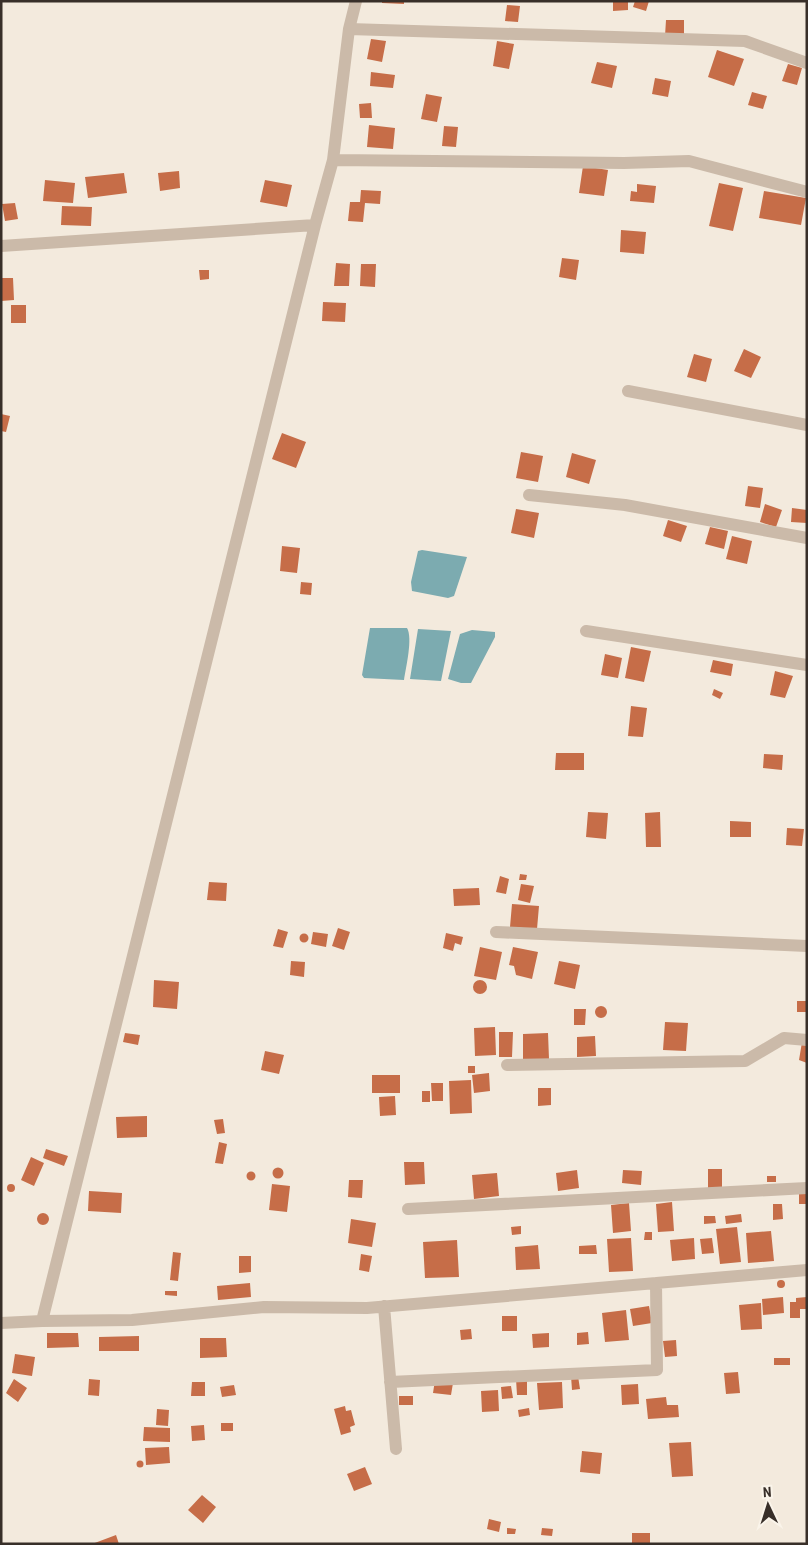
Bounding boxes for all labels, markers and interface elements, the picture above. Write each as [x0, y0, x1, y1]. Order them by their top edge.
north arrow [743, 1480, 793, 1530]
text: N [762, 1484, 772, 1500]

